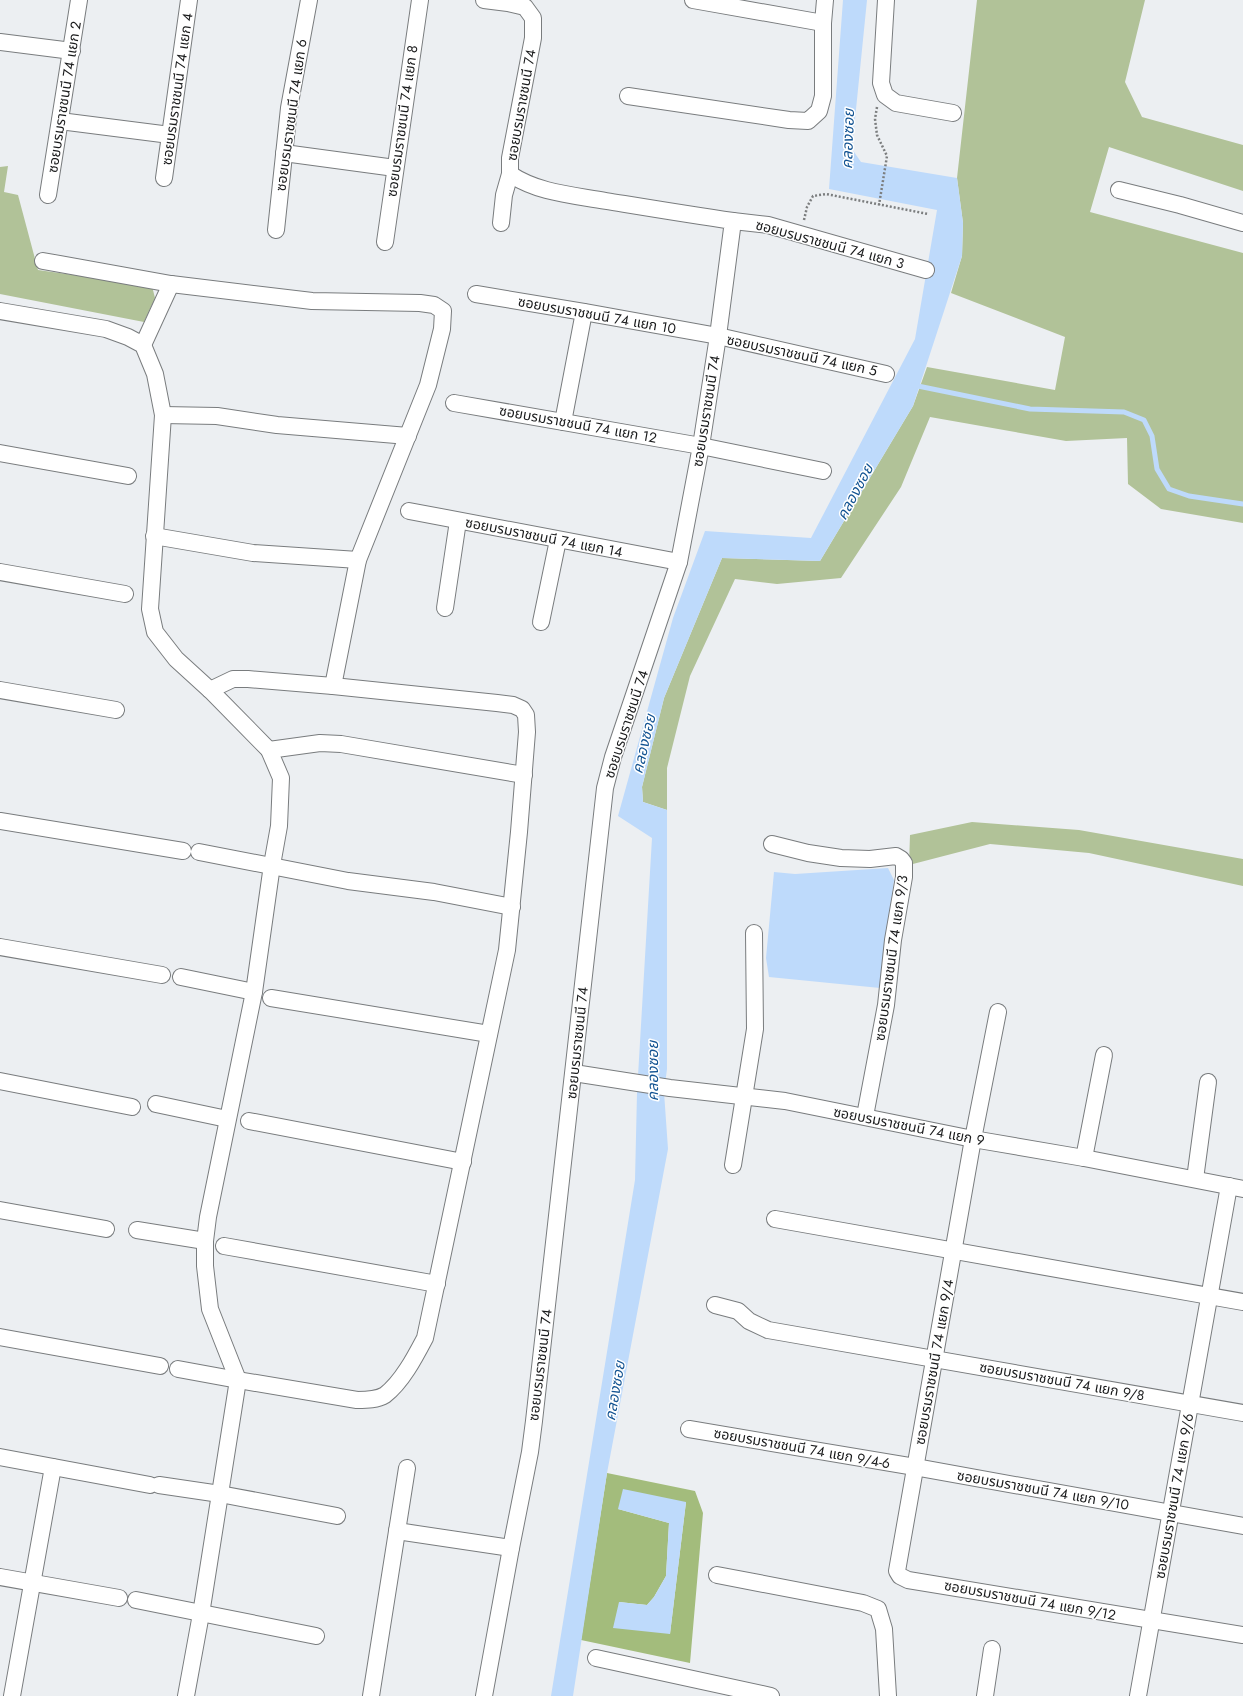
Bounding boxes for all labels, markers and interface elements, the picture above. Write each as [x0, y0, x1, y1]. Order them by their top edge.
street label: ซอยบรมราชชนนี 74 แยก 4 [156, 12, 198, 166]
street label: ซอยบรมราชชนนี 74 แยก 2 [42, 20, 86, 174]
street label: ซอยบรมราชชนนี 74 แยก 6 [270, 38, 312, 192]
street label: ซอยบรมราชชนนี 74 แยก 8 [381, 44, 423, 198]
street label: ซอยบรมราชชนนี 74 [501, 48, 541, 162]
water label: คลองซอย [836, 107, 860, 170]
street label: ซอยบรมราชชนนี 74 แยก 3 [753, 215, 907, 274]
street label: ซอยบรมราชชนนี 74 แยก 10 [516, 291, 678, 339]
street label: ซอยบรมราชชนนี 74 แยก 5 [725, 329, 879, 381]
street label: ซอยบรมราชชนนี 74 [687, 354, 725, 468]
street label: ซอยบรมราชชนนี 74 แยก 12 [498, 400, 658, 448]
water label: คลองซอย [831, 459, 879, 524]
street label: ซอยบรมราชชนนี 74 แยก 14 [464, 512, 624, 562]
street label: ซอยบรมราชชนนี 74 [599, 667, 653, 781]
water label: คลองซอย [626, 711, 662, 776]
street label: ซอยบรมราชชนนี 74 แยก 9/3 [869, 873, 913, 1042]
street label: ซอยบรมราชชนนี 74 [561, 986, 593, 1100]
water label: คลองซอย [642, 1040, 664, 1101]
street label: ซอยบรมราชชนนี 74 แยก 9 [832, 1102, 986, 1150]
street label: ซอยบรมราชชนนี 74 แยก 9/4 [910, 1278, 958, 1446]
street label: ซอยบรมราชชนนี 74 [523, 1308, 557, 1422]
street label: ซอยบรมราชชนนี 74 แยก 9/8 [978, 1357, 1146, 1405]
water label: คลองซอย [599, 1358, 631, 1423]
street label: ซอยบรมราชชนนี 74 แยก 9/6 [1150, 1412, 1198, 1580]
street label: ซอยบรมราชชนนี 74 แยก 9/4-6 [712, 1423, 892, 1473]
street label: ซอยบรมราชชนนี 74 แยก 9/10 [955, 1465, 1131, 1515]
street label: ซอยบรมราชชนนี 74 แยก 9/12 [943, 1575, 1117, 1625]

